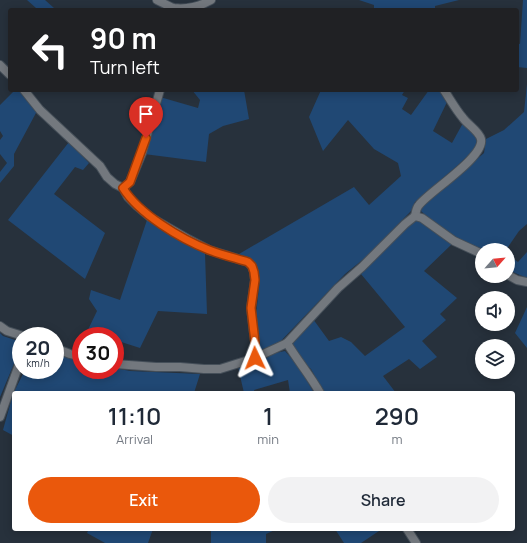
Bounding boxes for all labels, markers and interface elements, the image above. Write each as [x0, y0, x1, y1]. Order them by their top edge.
text: 90 m [90, 19, 157, 57]
icon: left [24, 24, 76, 76]
text: Turn left [90, 55, 160, 79]
pin [129, 97, 163, 138]
icon: arrive [135, 103, 157, 125]
north arrow [475, 243, 515, 283]
map controls [475, 243, 515, 379]
button: sound [475, 291, 515, 331]
speed limit sign: 30 [72, 327, 124, 379]
text: 20 [25, 334, 51, 361]
position arrow [234, 337, 276, 379]
button: layers [475, 339, 515, 379]
text: km/h [26, 356, 50, 370]
text: 11:10 [108, 399, 161, 432]
text: 1 [263, 399, 273, 432]
text: 290 [375, 399, 419, 432]
text: Arrival [116, 430, 153, 448]
text: min [257, 430, 279, 448]
text: m [391, 430, 402, 448]
button: Exit [28, 477, 260, 523]
button: Share [268, 477, 499, 523]

